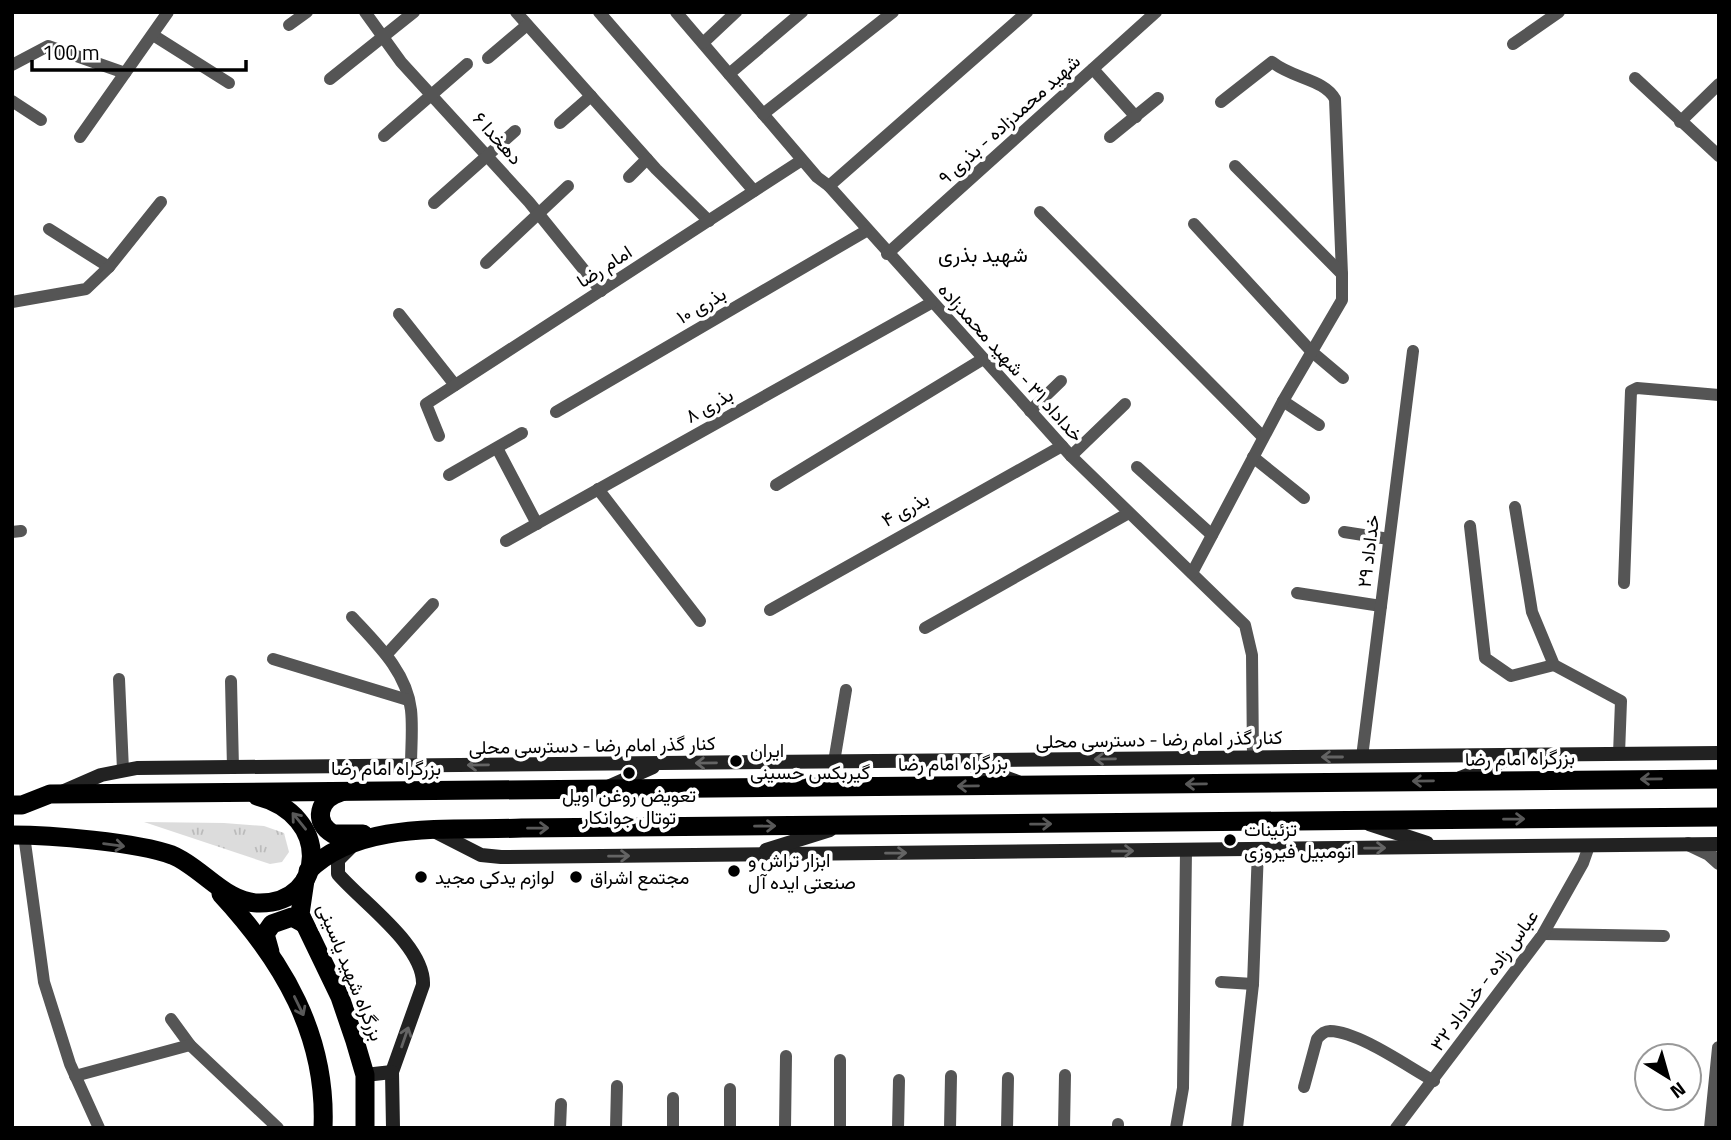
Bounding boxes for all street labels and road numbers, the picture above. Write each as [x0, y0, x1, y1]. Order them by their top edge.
street label: شهید محمدزاده - بذری ۹ [931, 47, 1086, 191]
street label: دهخدا ۶ [466, 104, 530, 171]
street label: امام رضا [570, 237, 637, 294]
street label: خداداد ۳۱ - شهید محمدزاده [932, 275, 1091, 448]
street label: بذری ۱۰ [670, 279, 731, 330]
street label: بذری ۸ [679, 380, 738, 430]
street label: بذری ۴ [876, 484, 934, 534]
street label: خداداد ۲۹ [1349, 513, 1386, 589]
street label: کنار گذر امام رضا - دسترسی محلی [1035, 722, 1283, 755]
street label: کنار گذر امام رضا - دسترسی محلی [468, 728, 716, 761]
street label: بزرگراه امام رضا [1465, 742, 1575, 773]
street label: بزرگراه امام رضا [898, 747, 1008, 778]
street label: بزرگراه امام رضا [331, 753, 441, 782]
street label: بزرگراه شهید یاسینی [311, 898, 392, 1045]
street label: عباس زاده - خداداد ۳۲ [1422, 903, 1545, 1057]

